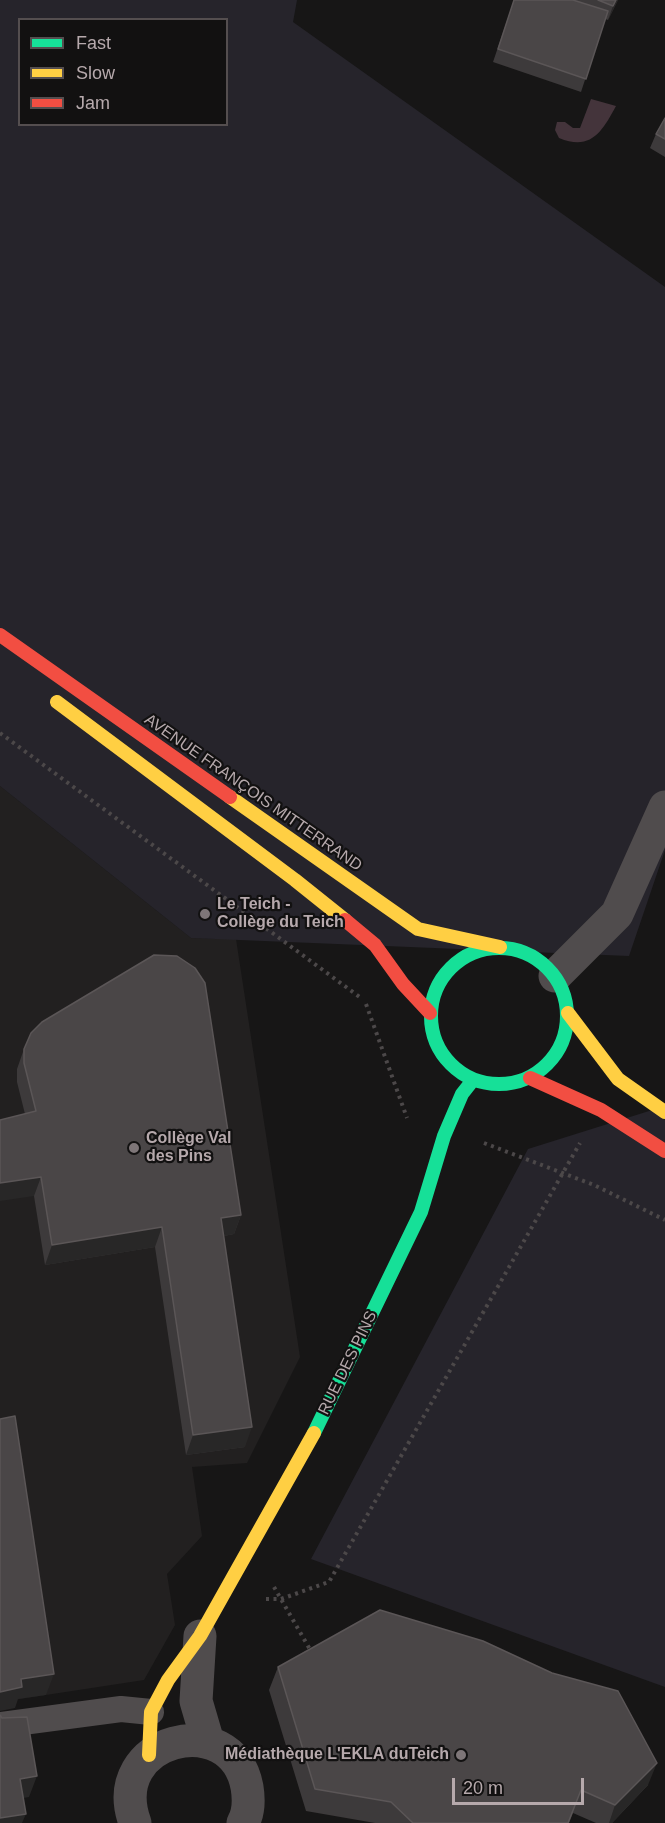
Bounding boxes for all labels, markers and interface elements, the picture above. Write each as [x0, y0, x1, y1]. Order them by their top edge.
legend [18, 18, 228, 126]
text: Fast [76, 33, 111, 53]
text: Slow [76, 63, 115, 83]
text: Jam [76, 93, 110, 113]
street label: AVENUE FRANÇOIS MITTERRAND [141, 710, 365, 876]
place label: Le Teich - Collège du Teich [217, 895, 344, 933]
marker: Le Teich - Collège du Teich [198, 907, 212, 921]
place label: Collège Val des Pins [146, 1129, 231, 1167]
marker: Collège Val des Pins [127, 1141, 141, 1155]
street label: RUE DES PINS [315, 1308, 381, 1418]
place label: Médiathèque L'EKLA duTeich [225, 1745, 449, 1765]
marker: Médiathèque L'EKLA duTeich [454, 1748, 468, 1762]
scale bar [455, 1766, 587, 1804]
text: 20 m [463, 1778, 503, 1798]

